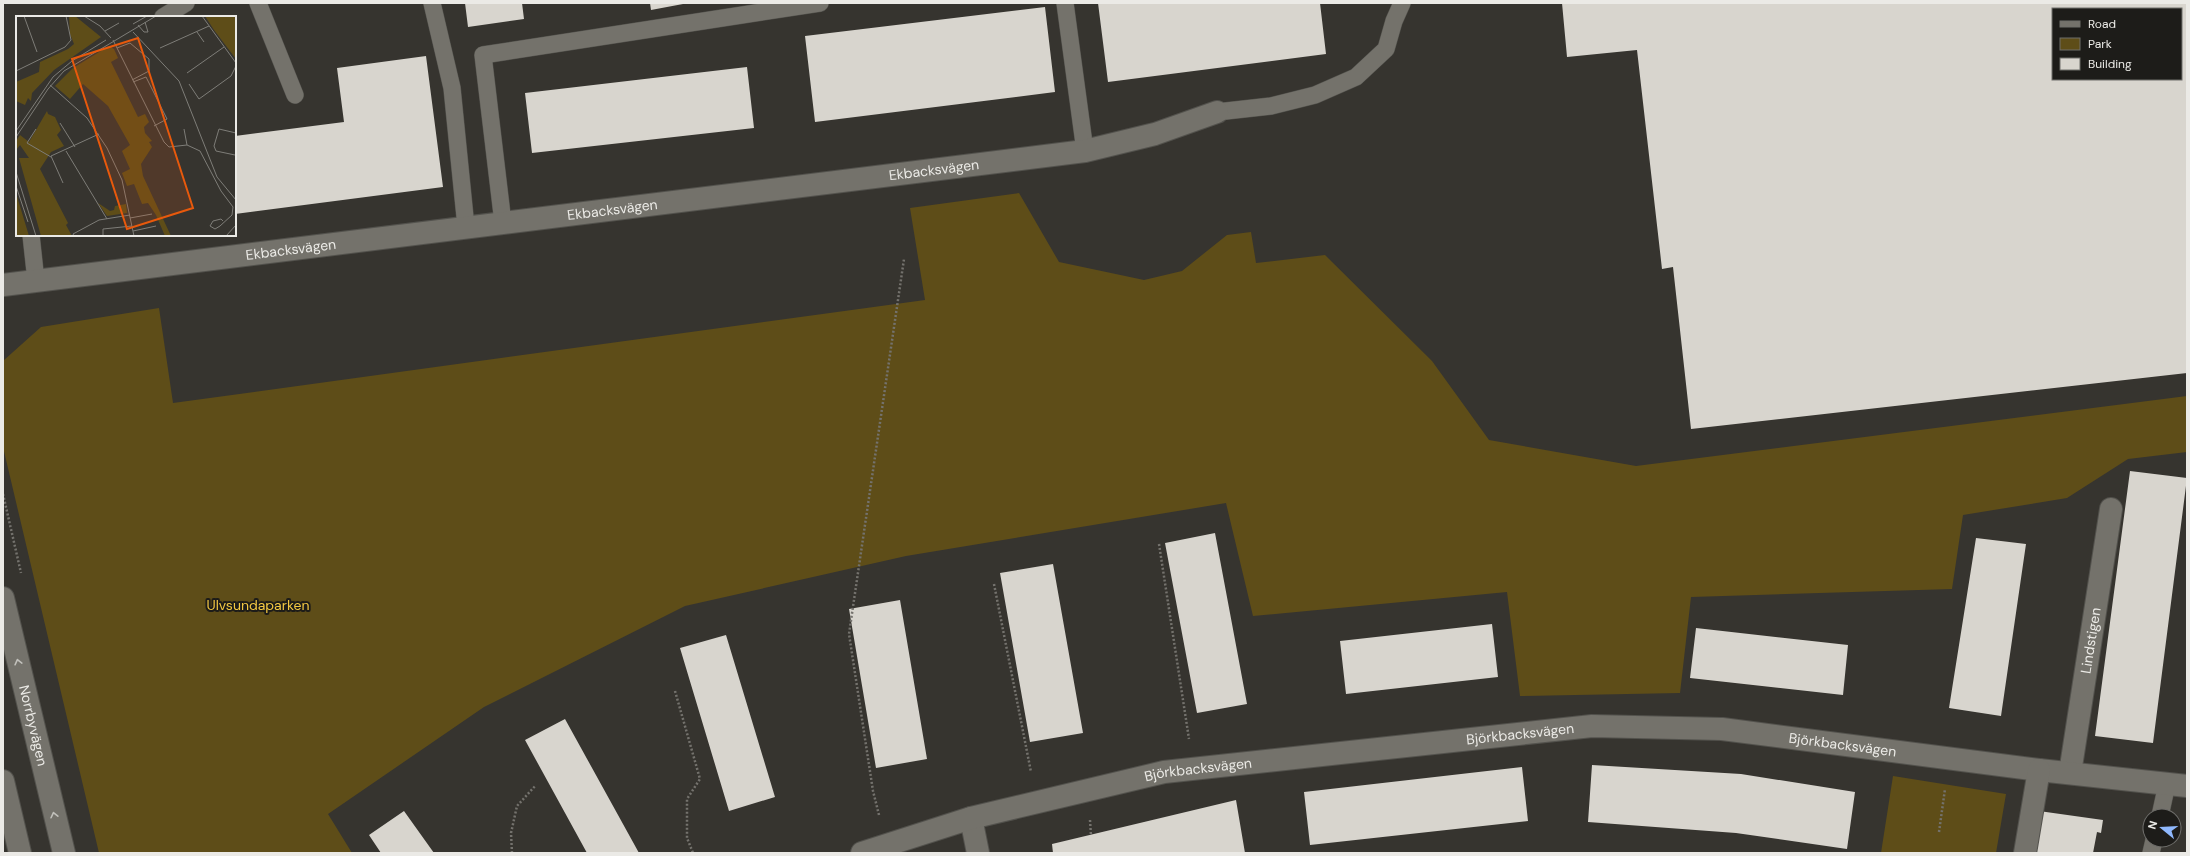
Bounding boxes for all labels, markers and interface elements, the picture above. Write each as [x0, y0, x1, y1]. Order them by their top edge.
legend [2052, 8, 2182, 80]
inset map [16, 16, 236, 236]
text: Road [2088, 16, 2116, 32]
text: Park [2088, 36, 2112, 52]
text: Building [2088, 56, 2132, 72]
street label: Ekbacksvägen [888, 155, 980, 184]
street label: Ekbacksvägen [566, 195, 659, 224]
street label: Ekbacksvägen [245, 235, 337, 264]
park label: Ulvsundaparken [207, 596, 309, 614]
street label: Lindstigen [2077, 606, 2105, 675]
one-way arrow [15, 658, 23, 665]
street label: Norrbyvägen [15, 683, 52, 768]
street label: Björkbacksvägen [1465, 719, 1575, 748]
street label: Björkbacksvägen [1788, 729, 1897, 760]
street label: Björkbacksvägen [1142, 754, 1253, 785]
north arrow [2142, 808, 2182, 848]
one-way arrow [51, 812, 59, 819]
text: N [2145, 819, 2160, 831]

